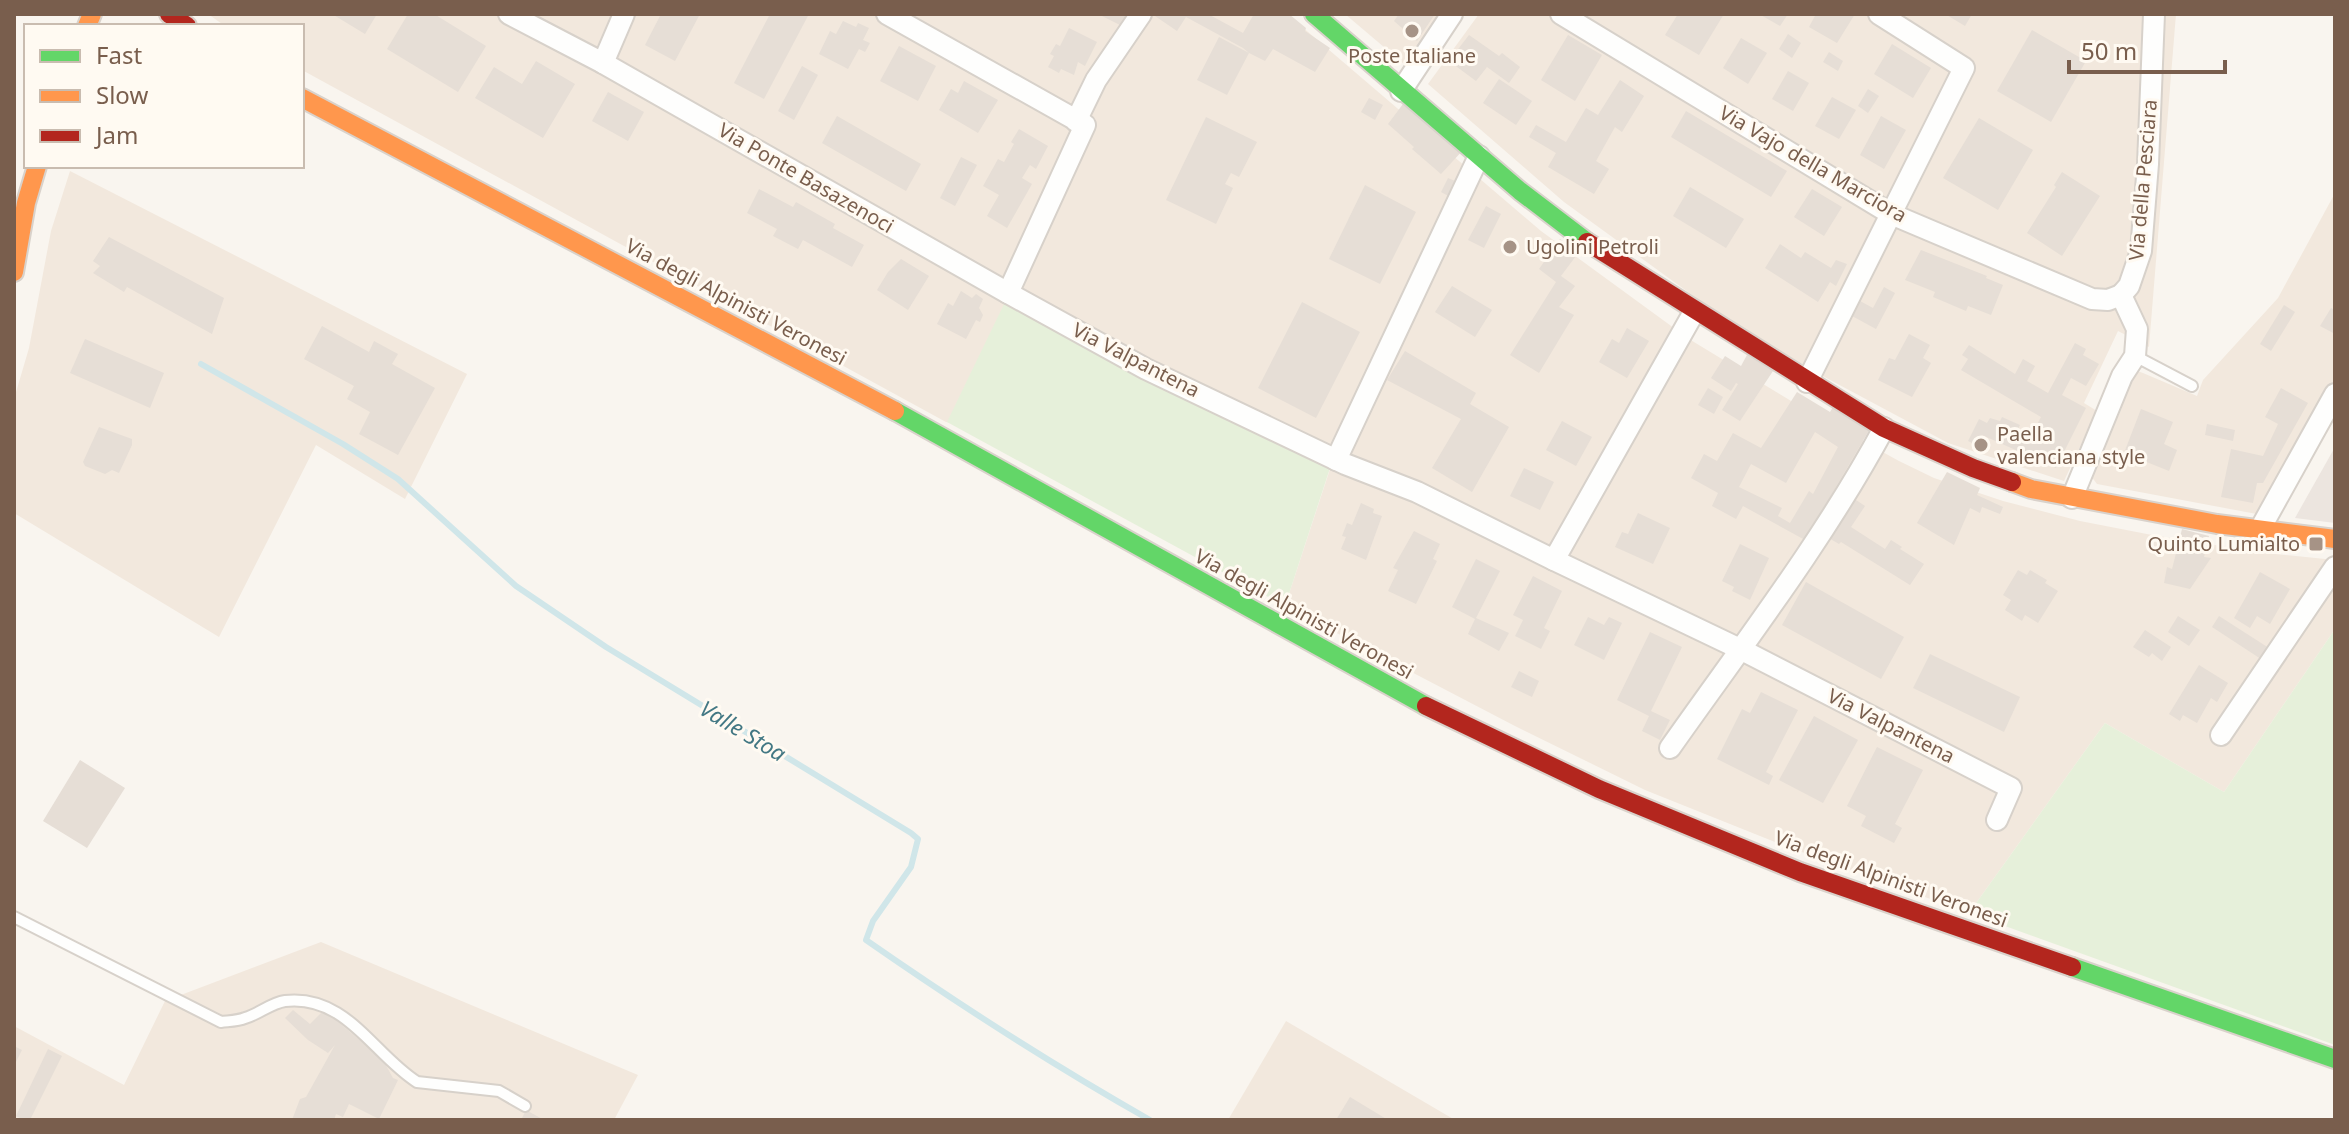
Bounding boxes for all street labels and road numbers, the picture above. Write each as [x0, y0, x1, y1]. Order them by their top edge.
street label: Via della Pesciara [2122, 98, 2163, 262]
street label: Via Vajo della Marciora [1715, 99, 1912, 228]
street label: Via Ponte Basazenoci [713, 116, 899, 239]
street label: Via degli Alpinisti Veronesi [621, 232, 851, 371]
street label: Via Valpantena [1068, 316, 1205, 403]
street label: Via degli Alpinisti Veronesi [1190, 542, 1418, 685]
street label: Via Valpantena [1823, 682, 1960, 769]
street label: Via degli Alpinisti Veronesi [1771, 824, 2012, 933]

